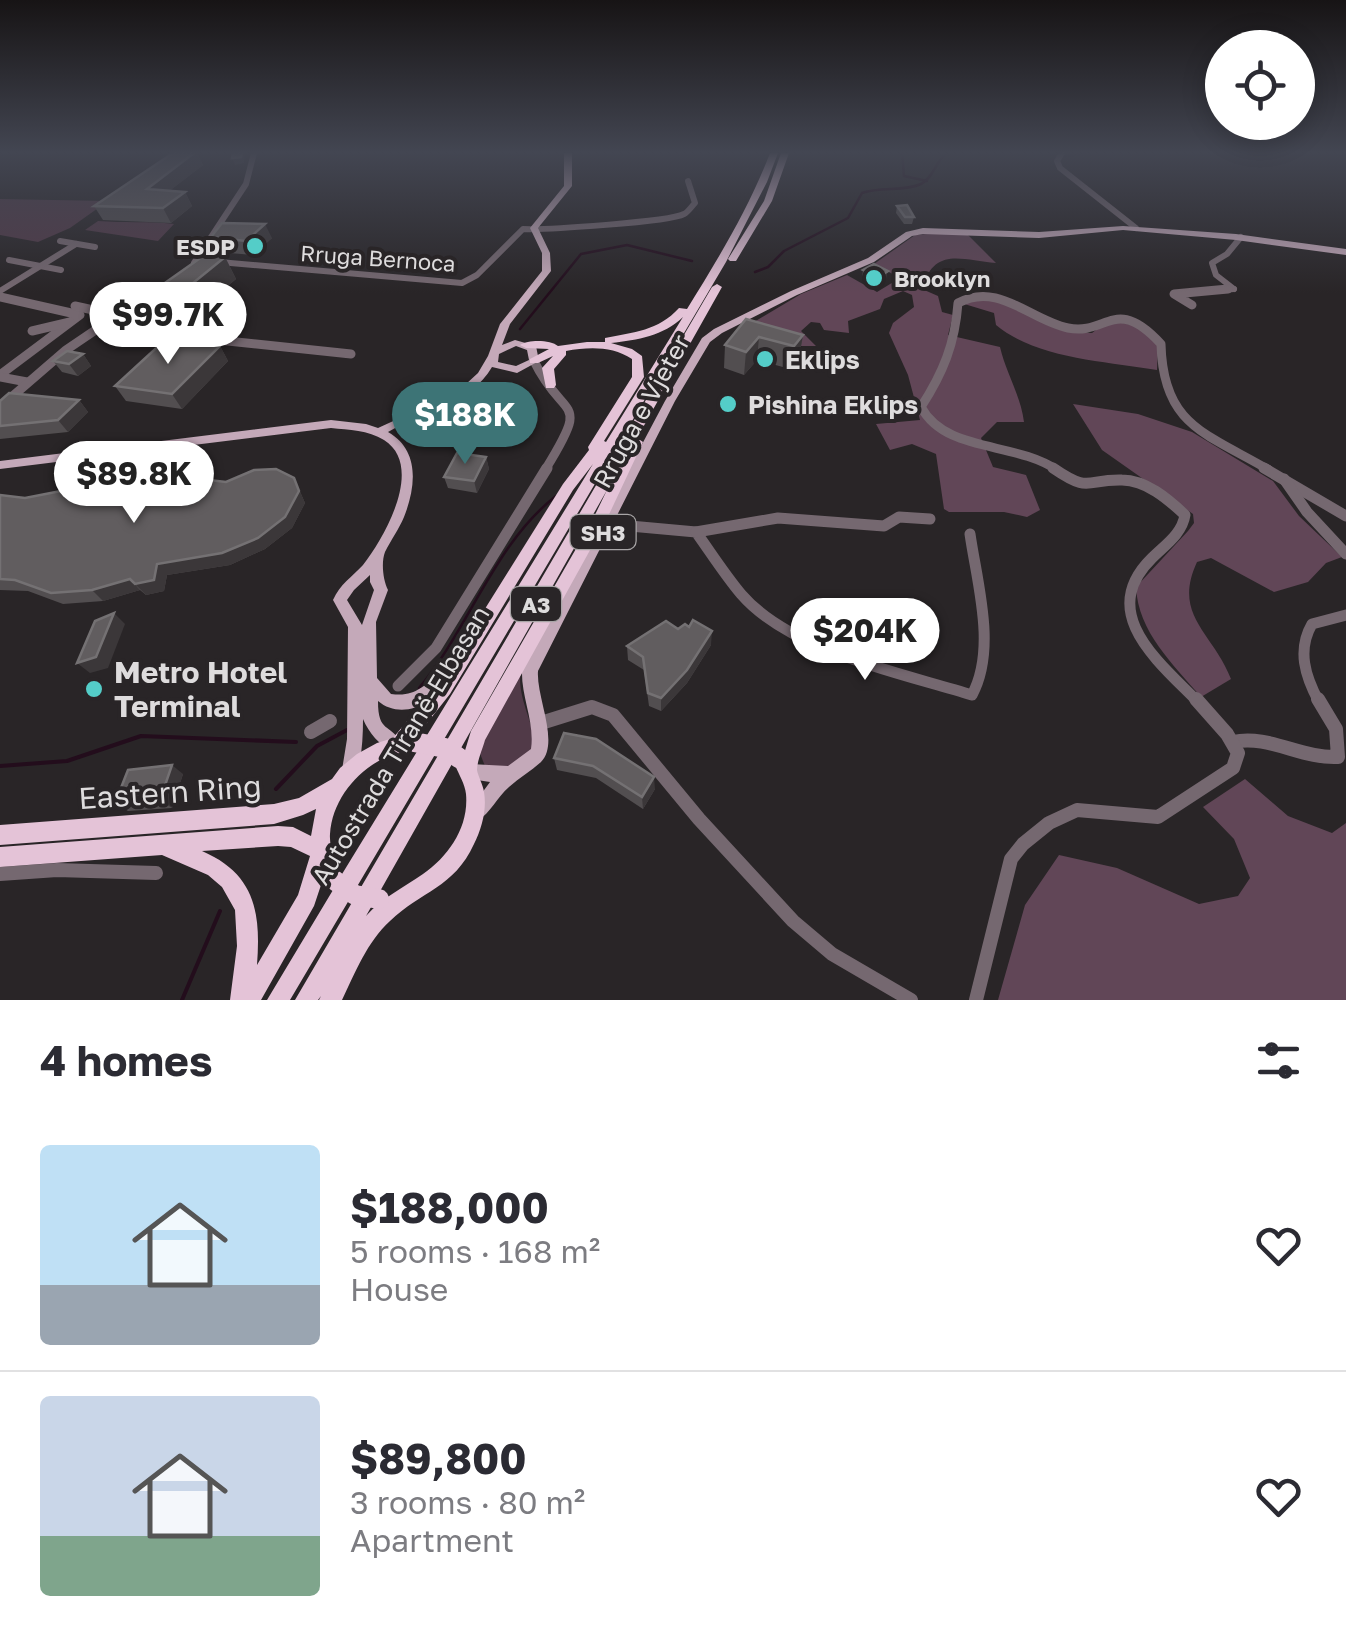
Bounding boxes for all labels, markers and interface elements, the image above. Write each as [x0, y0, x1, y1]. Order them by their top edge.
map controls [1205, 30, 1315, 140]
button: locate [1205, 30, 1315, 140]
place label: ESDP [176, 233, 235, 260]
marker: ESDP [244, 235, 266, 257]
street label: Rruga Bernoca [299, 239, 457, 277]
place label: Brooklyn [894, 265, 990, 292]
marker: Brooklyn [863, 267, 885, 289]
pin: $99.7K [87, 282, 249, 367]
text: $99.7K [112, 295, 224, 333]
street label: Rruga e Vjeter [586, 329, 696, 493]
place label: Eklips [785, 344, 860, 375]
marker: Eklips [754, 348, 776, 370]
pin: $188K [395, 382, 535, 467]
place label: Pishina Eklips [748, 389, 918, 420]
marker: Pishina Eklips [717, 393, 739, 415]
text: $188K [414, 395, 516, 433]
pin: $89.8K [53, 441, 215, 526]
text: $89.8K [76, 454, 192, 492]
road number: SH3 [570, 515, 636, 549]
road number: A3 [511, 587, 561, 621]
pin: $204K [795, 598, 935, 683]
street label: Autostrada Tiranë-Elbasan [304, 600, 496, 890]
text: $204K [813, 611, 917, 649]
place label: Metro Hotel Terminal [114, 654, 287, 724]
marker: Metro Hotel Terminal [83, 678, 105, 700]
street label: Eastern Ring [77, 768, 263, 816]
icon: filters [1251, 1033, 1306, 1088]
text: 4 homes [40, 1035, 212, 1085]
text: $188,000 [350, 1182, 549, 1232]
icon: home [120, 1185, 240, 1305]
icon: heart [1251, 1218, 1306, 1273]
text: 5 rooms · 168 m² [350, 1232, 600, 1270]
text: House [350, 1270, 448, 1308]
text: $89,800 [350, 1433, 527, 1483]
icon: home [120, 1436, 240, 1556]
icon: heart [1251, 1469, 1306, 1524]
text: 3 rooms · 80 m² [350, 1483, 585, 1521]
text: Apartment [350, 1521, 514, 1559]

